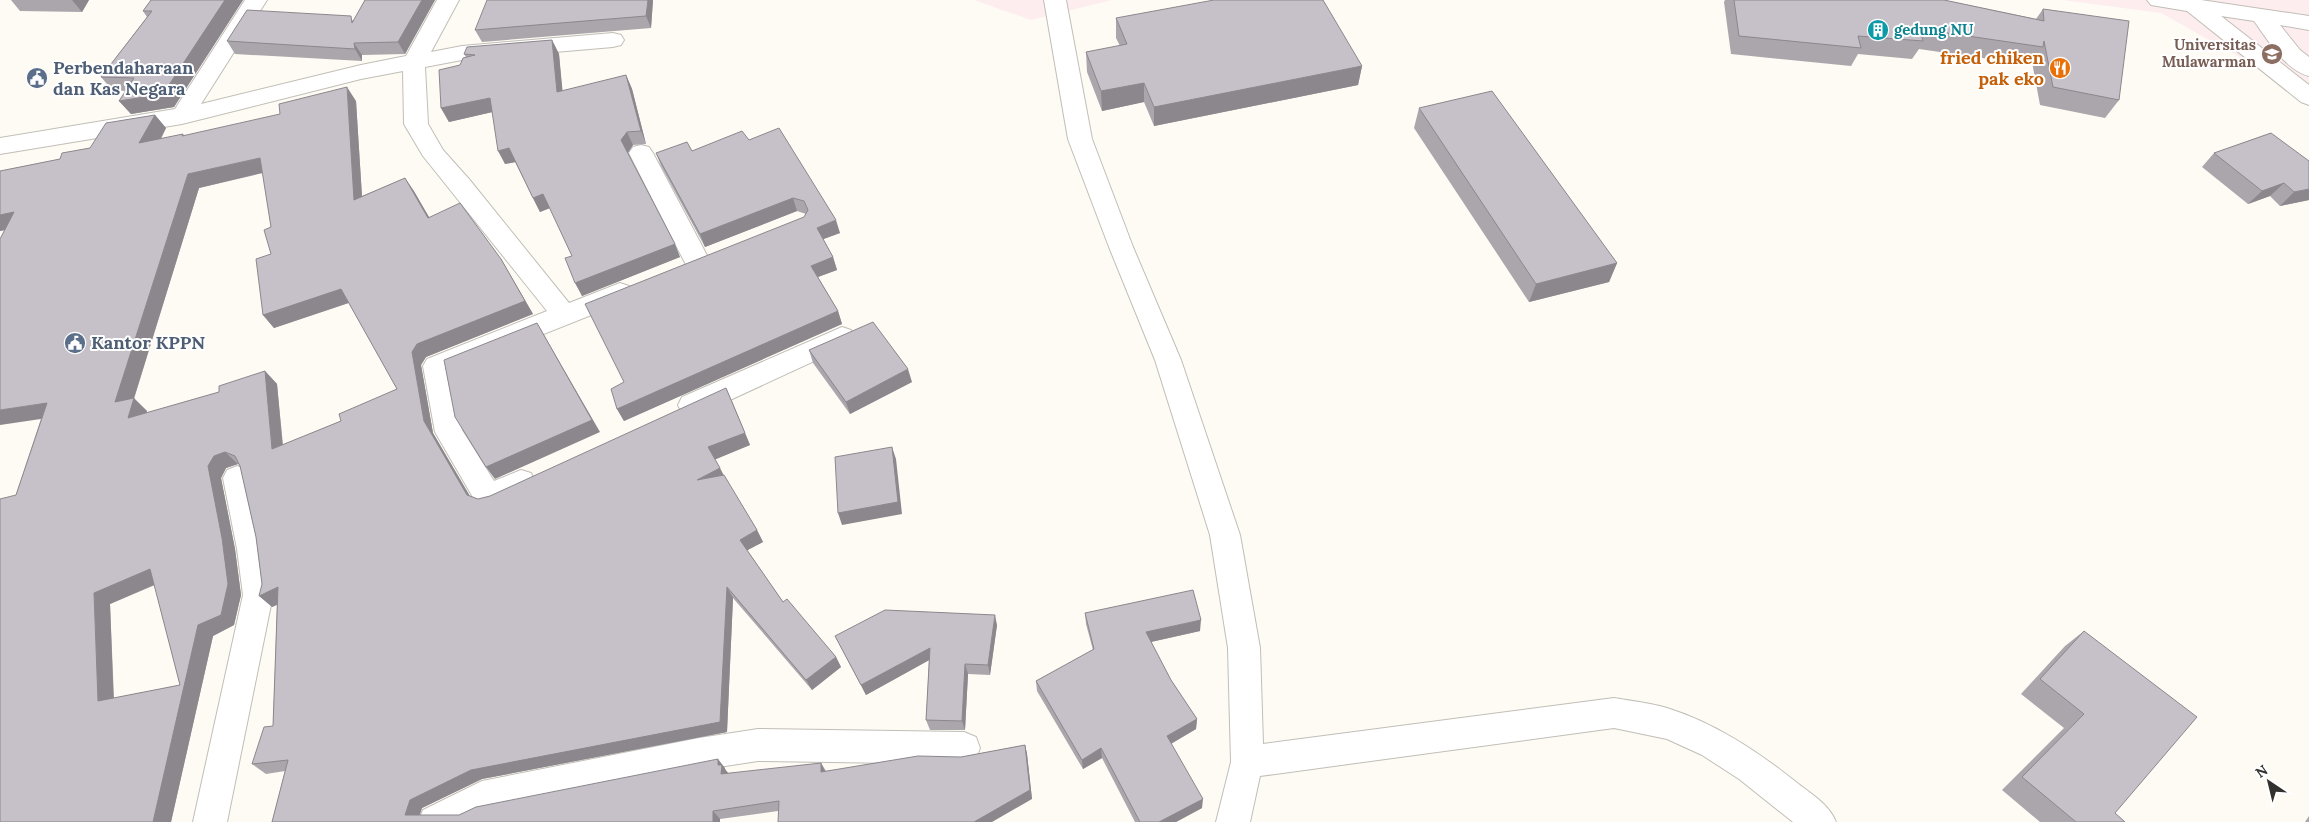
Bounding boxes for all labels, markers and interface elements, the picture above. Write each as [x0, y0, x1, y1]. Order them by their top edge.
building icon: gedung NU [1866, 18, 1890, 42]
place label: gedung NU [1894, 20, 1974, 39]
place label: Universitas Mulawarman [2162, 35, 2256, 71]
school or university icon: Universitas Mulawarman [2260, 42, 2284, 66]
place label: fried chiken pak eko [1940, 46, 2045, 90]
place label: Perbendaharaan dan Kas Negara [53, 56, 194, 100]
restaurant icon: fried chiken pak eko [2048, 56, 2072, 80]
public building icon: Perbendaharaan dan Kas Negara [25, 66, 49, 90]
public building icon: Kantor KPPN [63, 331, 87, 355]
place label: Kantor KPPN [91, 331, 205, 354]
north arrow [2244, 757, 2294, 807]
text: N [2252, 761, 2271, 782]

